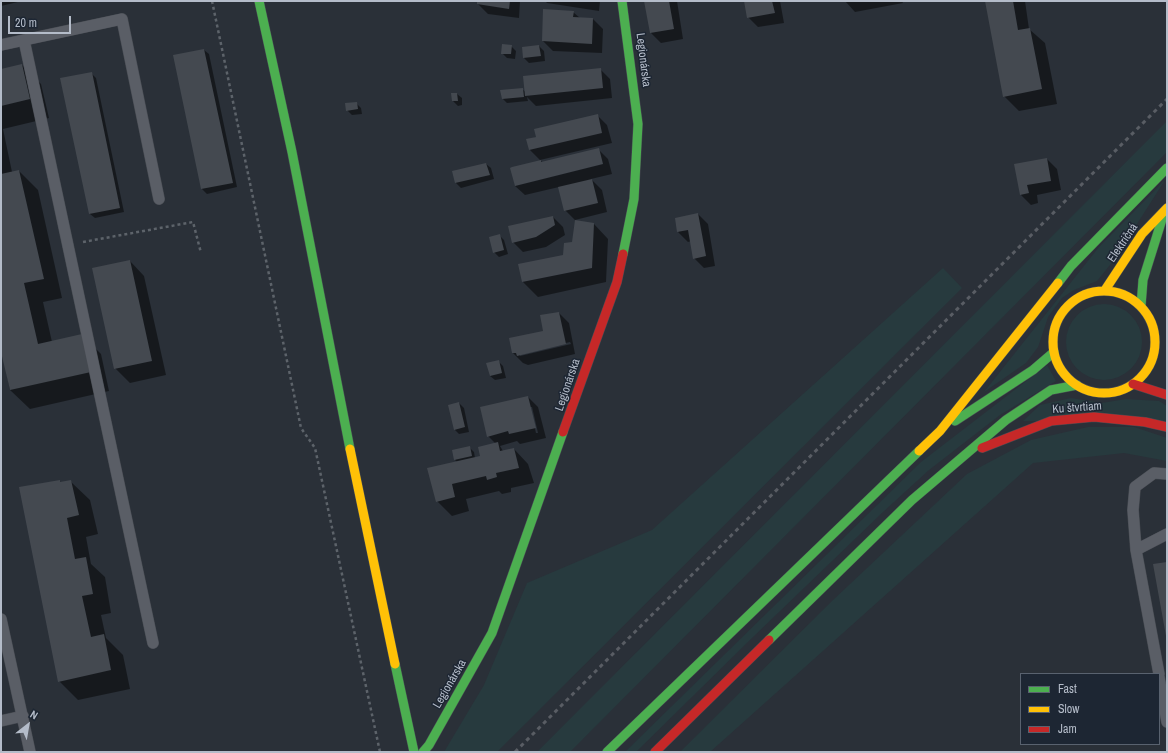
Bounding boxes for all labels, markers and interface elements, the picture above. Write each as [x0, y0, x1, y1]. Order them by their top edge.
scale bar [10, 8, 73, 34]
text: 20 m [15, 15, 37, 31]
street label: Legionárska [633, 32, 653, 88]
street label: Električná [1105, 221, 1141, 265]
street label: Legionárska [552, 357, 584, 413]
street label: Ku štvrtiam [1052, 399, 1102, 417]
street label: Legionárska [430, 657, 470, 711]
legend [1020, 673, 1160, 745]
text: Fast [1058, 681, 1077, 697]
text: Slow [1058, 701, 1079, 717]
north arrow [8, 705, 48, 745]
text: N [28, 707, 41, 722]
text: Jam [1058, 721, 1077, 737]

